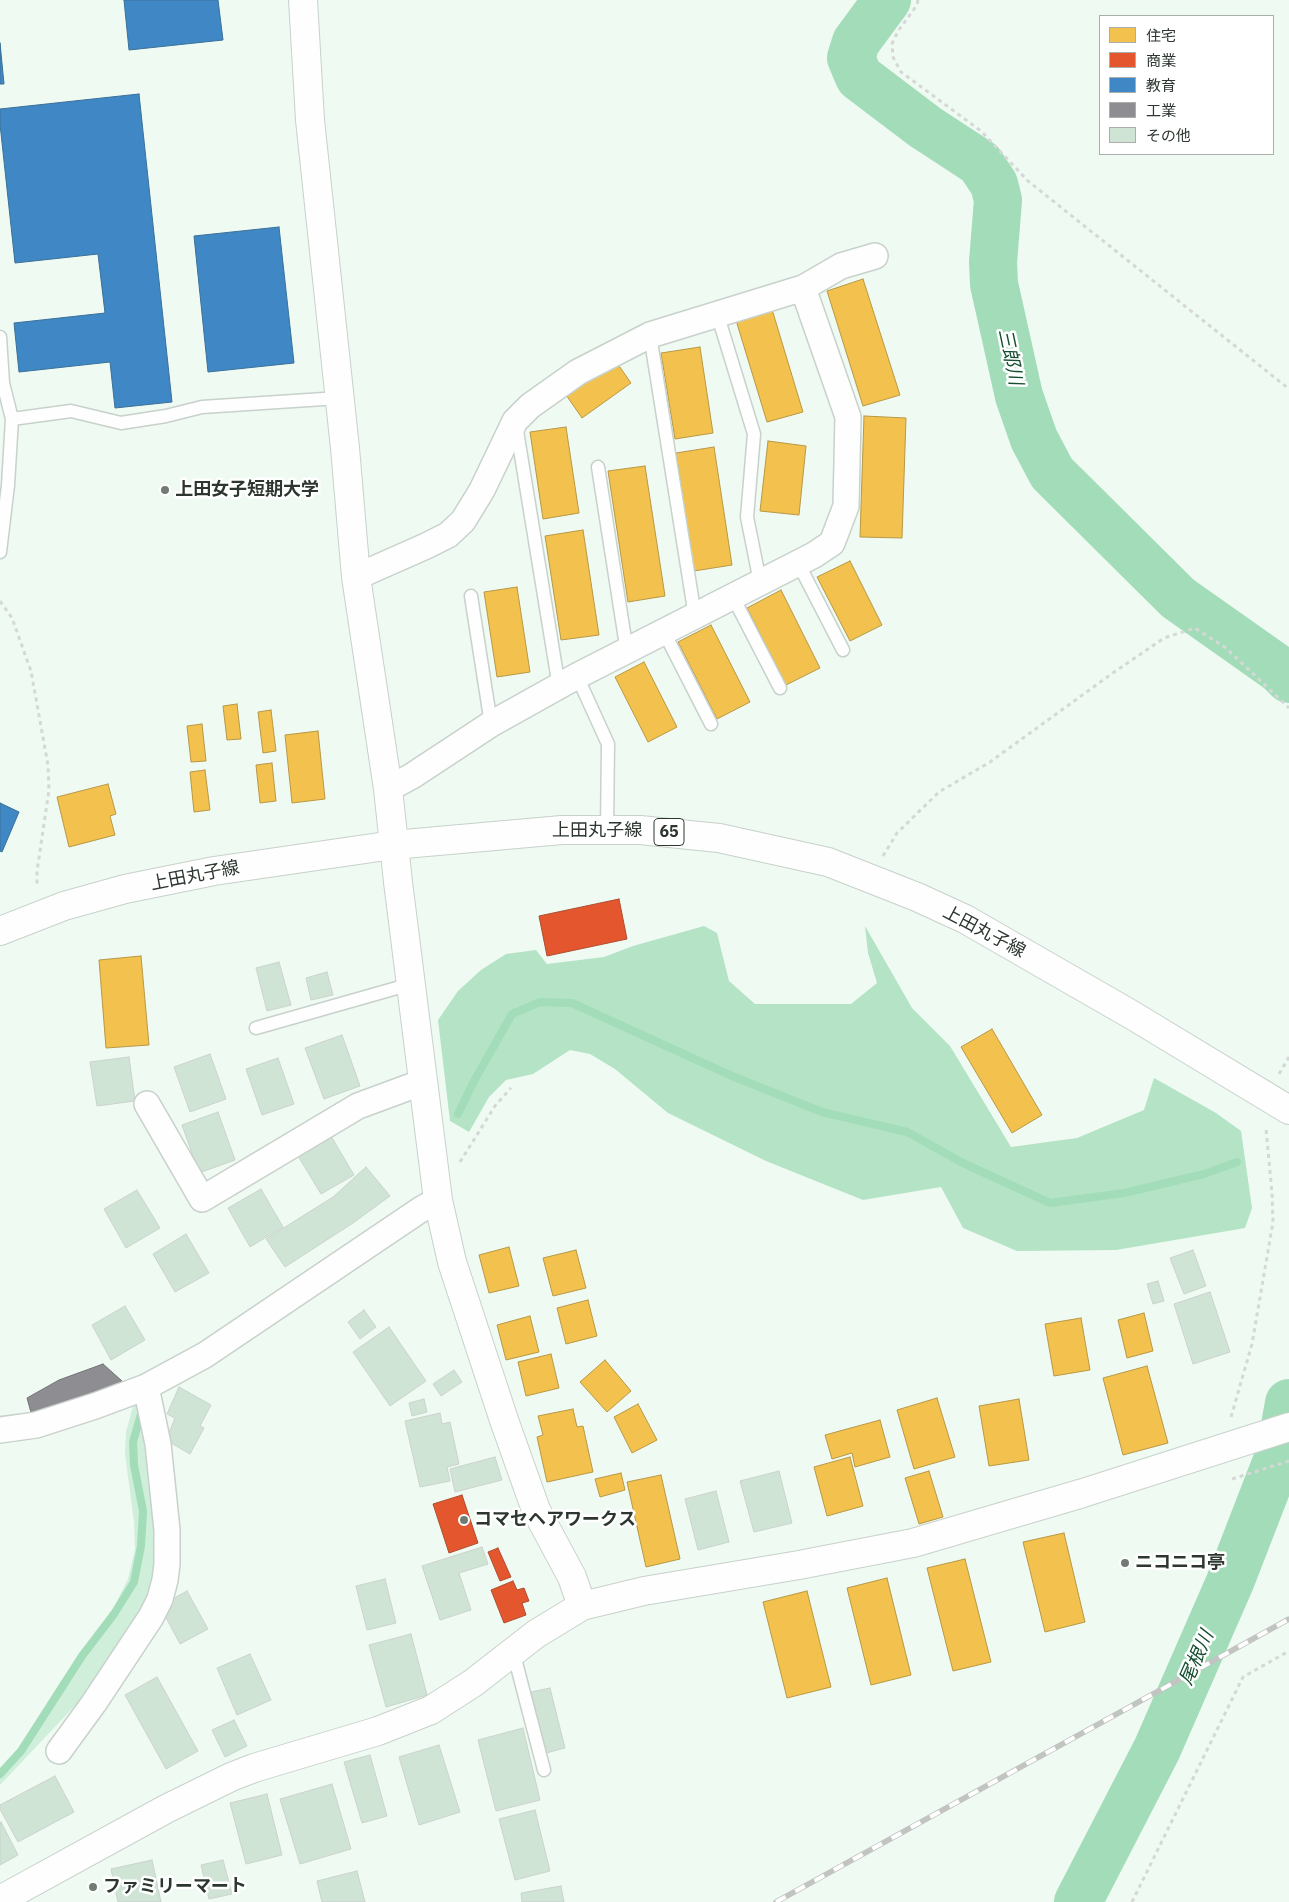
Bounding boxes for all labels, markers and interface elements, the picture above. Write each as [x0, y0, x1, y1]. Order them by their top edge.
legend [1099, 15, 1274, 155]
text: 住宅 [1146, 26, 1176, 45]
text: 商業 [1146, 51, 1176, 70]
text: 教育 [1146, 76, 1176, 95]
text: 工業 [1146, 101, 1176, 120]
text: その他 [1146, 126, 1191, 145]
water label: 三郎川 [993, 327, 1027, 387]
place label: 上田女子短期大学 [175, 479, 319, 501]
marker: 上田女子短期大学 [159, 484, 171, 496]
road number: 65 [654, 819, 684, 846]
street label: 上田丸子線 [552, 820, 642, 842]
street label: 上田丸子線 [149, 857, 241, 895]
street label: 上田丸子線 [939, 901, 1029, 963]
place label: コマセヘアワークス [474, 1509, 636, 1531]
marker: コマセヘアワークス [458, 1514, 470, 1526]
place label: ニコニコ亭 [1135, 1552, 1225, 1574]
marker: ニコニコ亭 [1119, 1557, 1131, 1569]
water label: 尾根川 [1175, 1627, 1219, 1689]
place label: ファミリーマート [103, 1876, 247, 1898]
marker: ファミリーマート [87, 1881, 99, 1893]

